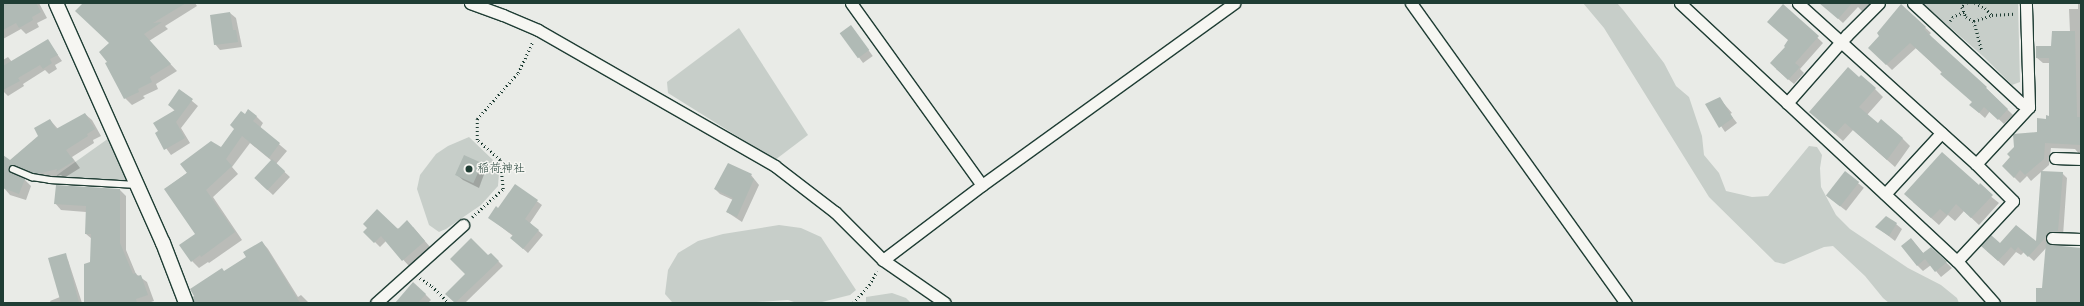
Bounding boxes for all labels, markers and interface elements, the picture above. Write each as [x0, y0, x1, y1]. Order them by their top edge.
place label: 稲荷神社 [477, 162, 525, 176]
marker: 稲荷神社 [464, 164, 474, 174]

